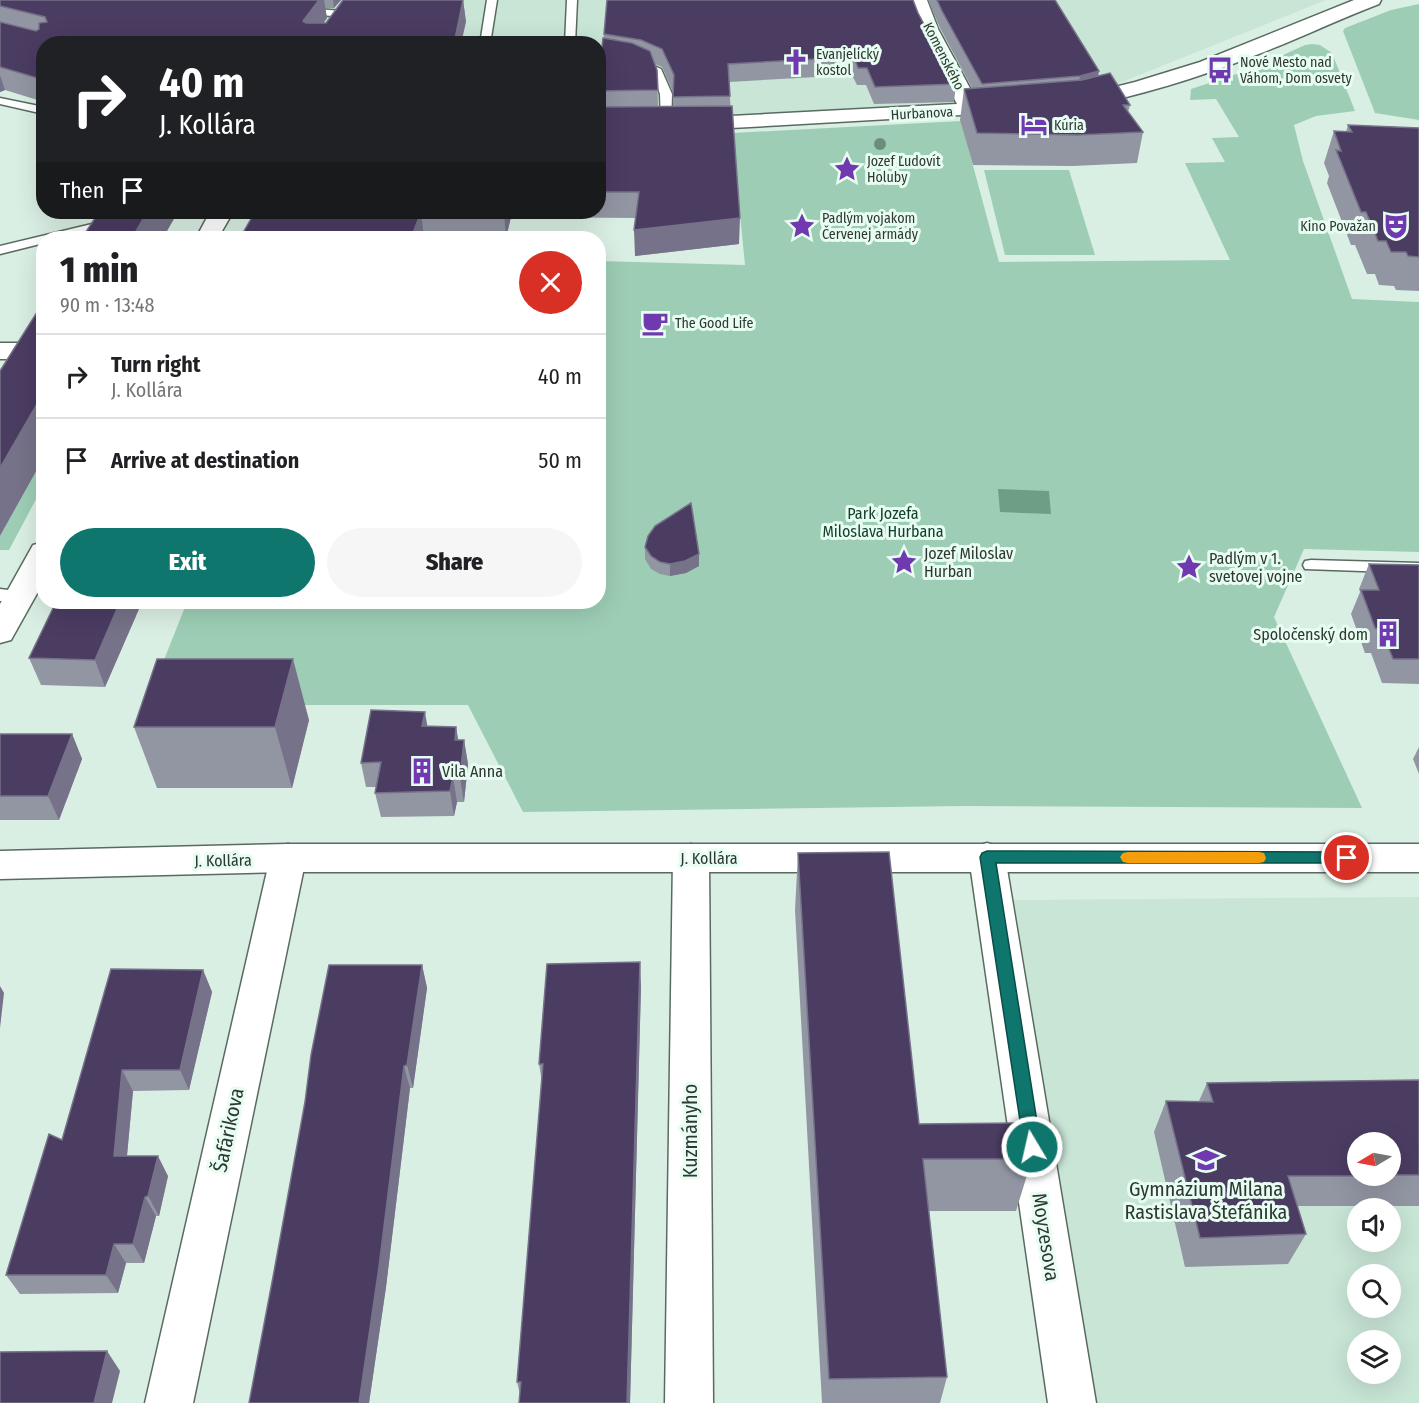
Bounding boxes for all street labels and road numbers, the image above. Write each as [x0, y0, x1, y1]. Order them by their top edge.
street label: Komenského [919, 20, 968, 93]
street label: Hurbanova [890, 103, 954, 124]
street label: J. Kollára [680, 849, 738, 868]
street label: J. Kollára [194, 850, 252, 870]
street label: Kuzmányho [678, 1084, 702, 1178]
street label: Šafárikova [207, 1086, 249, 1174]
street label: Moyzesova [1027, 1191, 1065, 1283]

